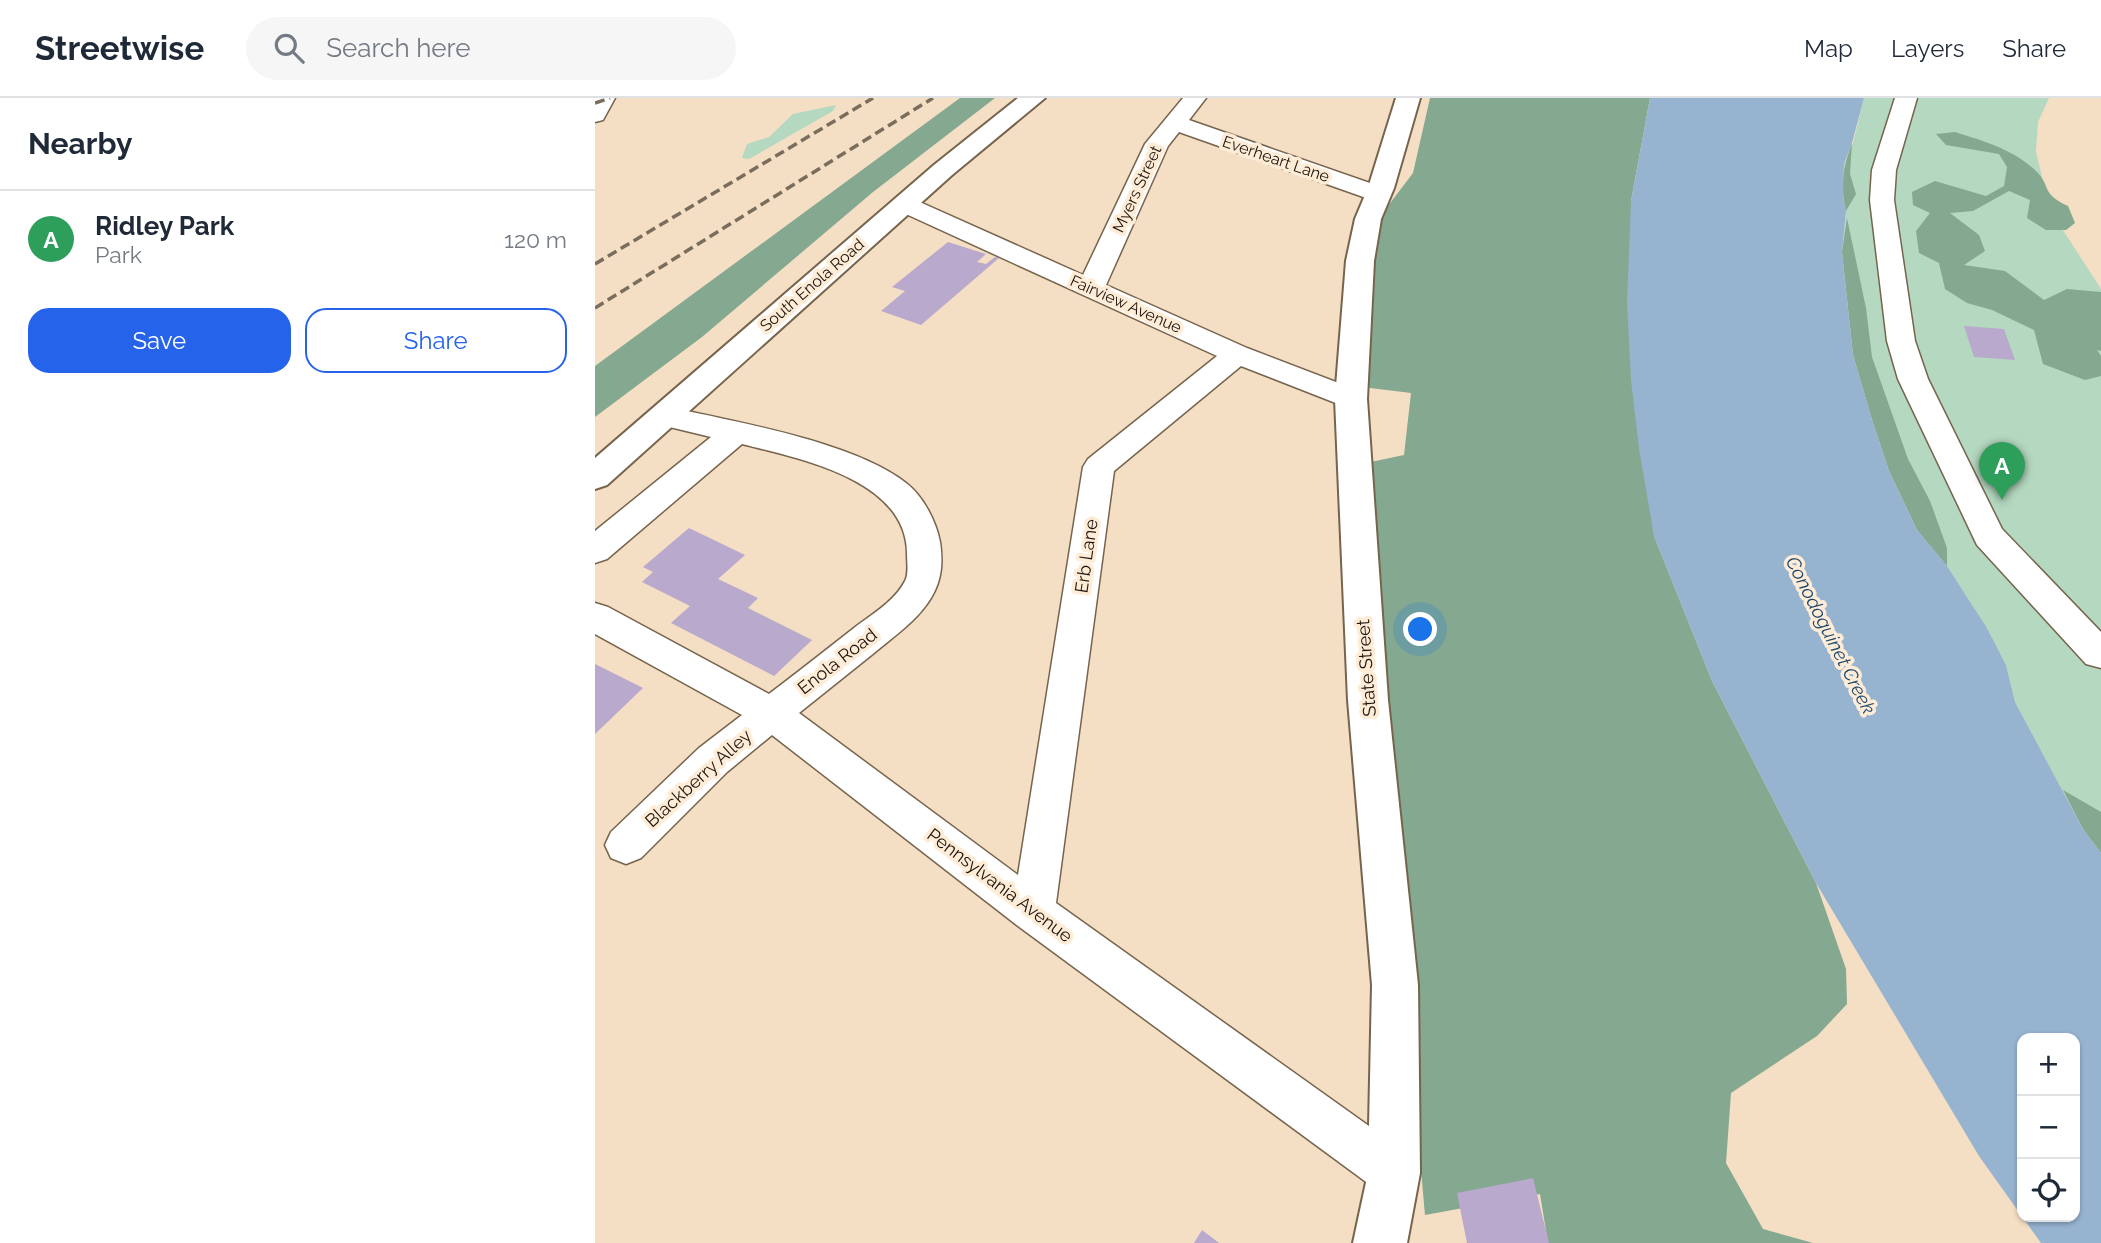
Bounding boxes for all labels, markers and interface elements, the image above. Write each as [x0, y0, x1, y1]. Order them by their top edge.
search box [246, 17, 736, 80]
text: Streetwise [35, 29, 204, 68]
icon: search [270, 29, 308, 67]
text: Search here [326, 33, 471, 63]
text: Map [1804, 34, 1853, 63]
text: Layers [1891, 34, 1964, 63]
text: Share [2002, 34, 2066, 63]
text: Nearby [28, 126, 132, 161]
street label: Everheart Lane [1220, 132, 1332, 186]
street label: Myers Street [1109, 142, 1166, 235]
text: Ridley Park [95, 211, 234, 241]
text: A [43, 226, 59, 253]
text: 120 m [504, 226, 567, 253]
street label: South Enola Road [756, 235, 868, 335]
text: Park [95, 241, 142, 268]
street label: Fairview Avenue [1067, 271, 1185, 337]
button: Save [28, 308, 291, 373]
button: Share [305, 308, 567, 373]
pin: A [1979, 442, 2025, 500]
street label: Erb Lane [1070, 517, 1102, 594]
water label: Conodoguinet Creek [1782, 553, 1880, 717]
your location [1403, 612, 1437, 646]
street label: State Street [1352, 619, 1380, 717]
street label: Enola Road [793, 624, 881, 698]
street label: Blackberry Alley [641, 725, 756, 831]
street label: Pennsylvania Avenue [923, 824, 1077, 947]
map controls [2017, 1033, 2080, 1222]
button: + [2017, 1033, 2080, 1096]
button: − [2017, 1096, 2080, 1159]
button: locate [2017, 1159, 2080, 1222]

